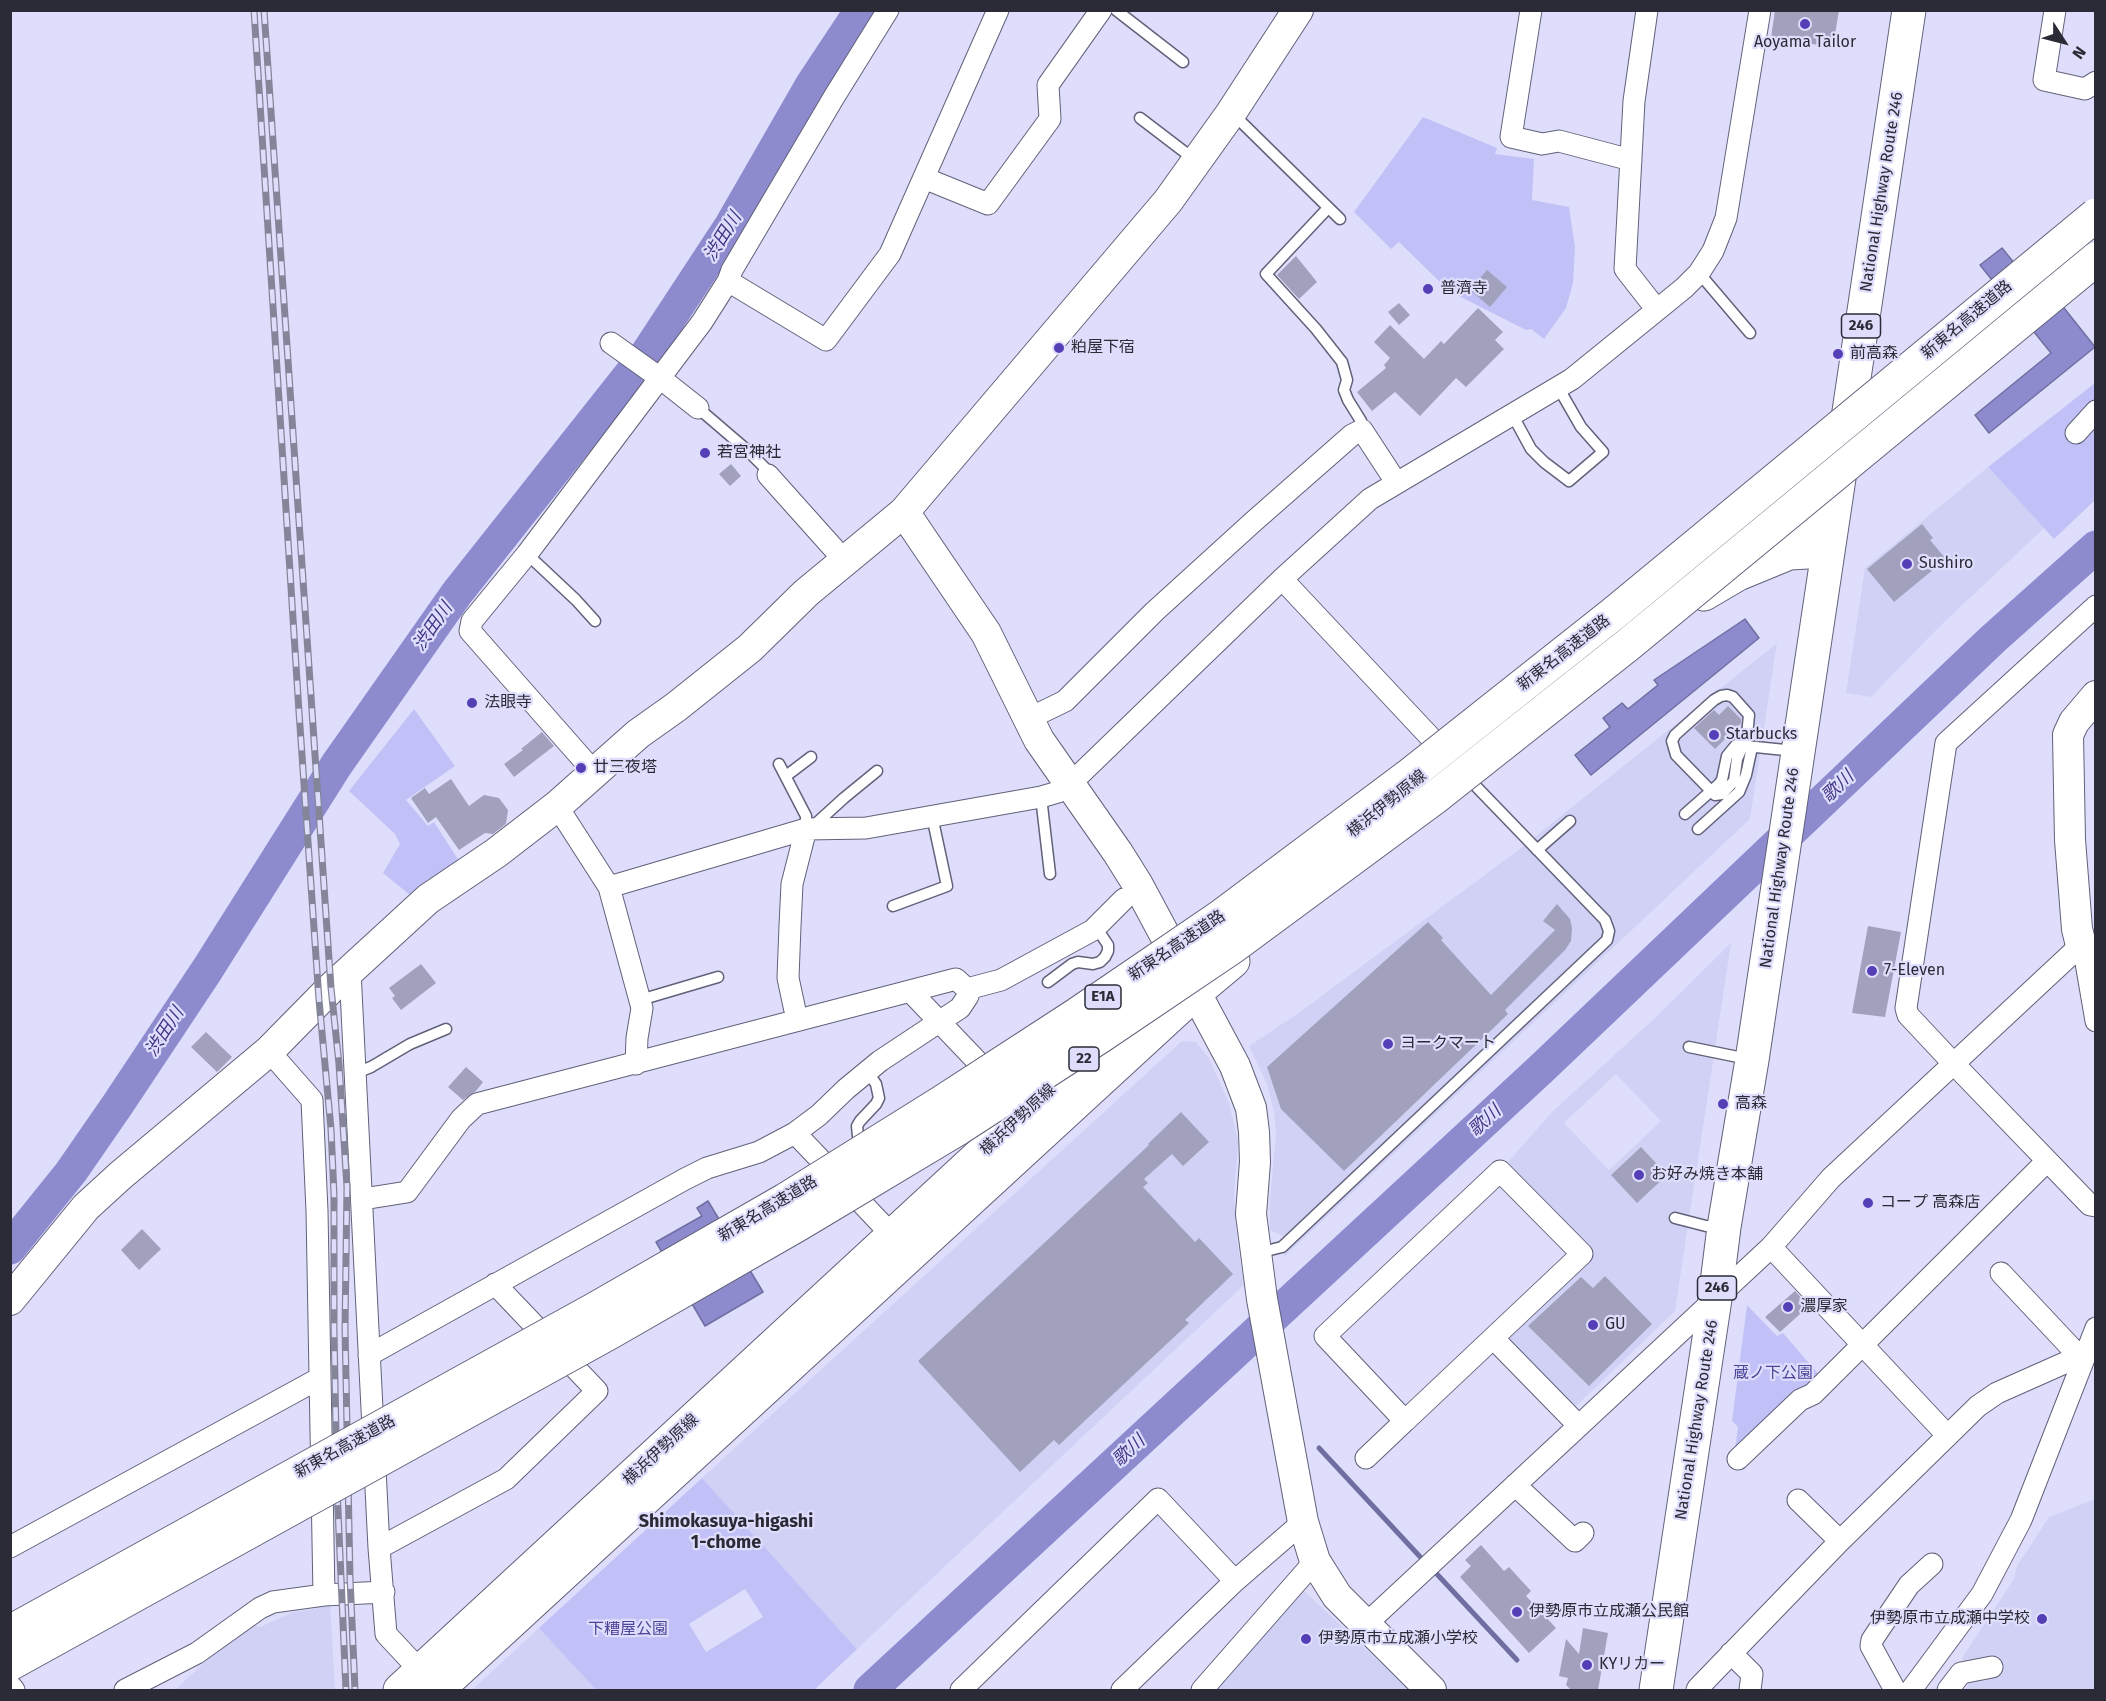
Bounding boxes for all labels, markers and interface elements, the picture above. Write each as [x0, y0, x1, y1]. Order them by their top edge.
north arrow [2034, 12, 2094, 72]
marker: Aoyama Tailor [1798, 17, 1812, 31]
place label: Aoyama Tailor [1754, 33, 1856, 53]
text: N [2068, 43, 2090, 63]
street label: National Highway Route 246 [1857, 91, 1907, 293]
water label: 渋田川 [700, 208, 746, 266]
street label: 新東名高速道路 [1918, 277, 2016, 363]
place label: 普濟寺 [1440, 279, 1488, 299]
marker: 普濟寺 [1421, 282, 1435, 296]
road number: 246 [1842, 314, 1880, 338]
place label: 粕屋下宿 [1071, 338, 1135, 358]
marker: 粕屋下宿 [1052, 341, 1066, 355]
place label: 前高森 [1850, 344, 1898, 364]
marker: 前高森 [1831, 347, 1845, 361]
place label: 若宮神社 [717, 443, 781, 463]
marker: 若宮神社 [698, 446, 712, 460]
place label: Sushiro [1919, 554, 1973, 574]
marker: Sushiro [1900, 557, 1914, 571]
water label: 渋田川 [409, 599, 457, 655]
street label: 新東名高速道路 [1514, 611, 1614, 695]
place label: 法眼寺 [484, 693, 532, 713]
marker: 法眼寺 [465, 696, 479, 710]
place label: Starbucks [1726, 725, 1797, 745]
marker: Starbucks [1707, 728, 1721, 742]
place label: 廿三夜塔 [593, 758, 657, 778]
marker: 廿三夜塔 [574, 761, 588, 775]
street label: 横浜伊勢原線 [1344, 766, 1430, 842]
street label: National Highway Route 246 [1756, 767, 1804, 969]
water label: 歌川 [1818, 767, 1858, 807]
street label: 新東名高速道路 [1125, 907, 1229, 985]
place label: 7-Eleven [1884, 961, 1945, 981]
marker: 7-Eleven [1865, 964, 1879, 978]
road number: E1A [1085, 985, 1121, 1009]
water label: 渋田川 [141, 1003, 189, 1061]
place label: ヨークマート [1400, 1034, 1496, 1054]
marker: ヨークマート [1381, 1037, 1395, 1051]
road number: 22 [1069, 1047, 1099, 1071]
street label: 横浜伊勢原線 [976, 1080, 1060, 1160]
place label: 高森 [1735, 1094, 1767, 1114]
marker: 高森 [1716, 1097, 1730, 1111]
water label: 歌川 [1464, 1101, 1506, 1141]
place label: お好み焼き本舗 [1651, 1165, 1763, 1185]
marker: お好み焼き本舗 [1632, 1168, 1646, 1182]
street label: 新東名高速道路 [715, 1172, 821, 1246]
place label: コープ 高森店 [1880, 1193, 1980, 1213]
marker: コープ 高森店 [1861, 1196, 1875, 1210]
road number: 246 [1698, 1276, 1736, 1300]
place label: 濃厚家 [1800, 1297, 1848, 1317]
marker: 濃厚家 [1781, 1300, 1795, 1314]
place label: GU [1605, 1315, 1626, 1335]
marker: GU [1586, 1318, 1600, 1332]
street label: National Highway Route 246 [1672, 1319, 1722, 1521]
park label: 蔵ノ下公園 [1733, 1364, 1813, 1384]
street label: 横浜伊勢原線 [619, 1410, 703, 1490]
street label: 新東名高速道路 [291, 1411, 399, 1483]
water label: 歌川 [1108, 1431, 1150, 1471]
district label: Shimokasuya-higashi 1-chome [639, 1511, 813, 1553]
place label: 伊勢原市立成瀬公民館 [1529, 1602, 1689, 1622]
marker: 伊勢原市立成瀬公民館 [1510, 1605, 1524, 1619]
place label: 伊勢原市立成瀬中学校 [1870, 1609, 2030, 1629]
marker: 伊勢原市立成瀬中学校 [2035, 1612, 2049, 1626]
park label: 下糟屋公園 [588, 1620, 668, 1640]
place label: 伊勢原市立成瀬小学校 [1318, 1629, 1478, 1649]
marker: 伊勢原市立成瀬小学校 [1299, 1632, 1313, 1646]
place label: KYリカー [1599, 1655, 1665, 1675]
marker: KYリカー [1580, 1658, 1594, 1672]

